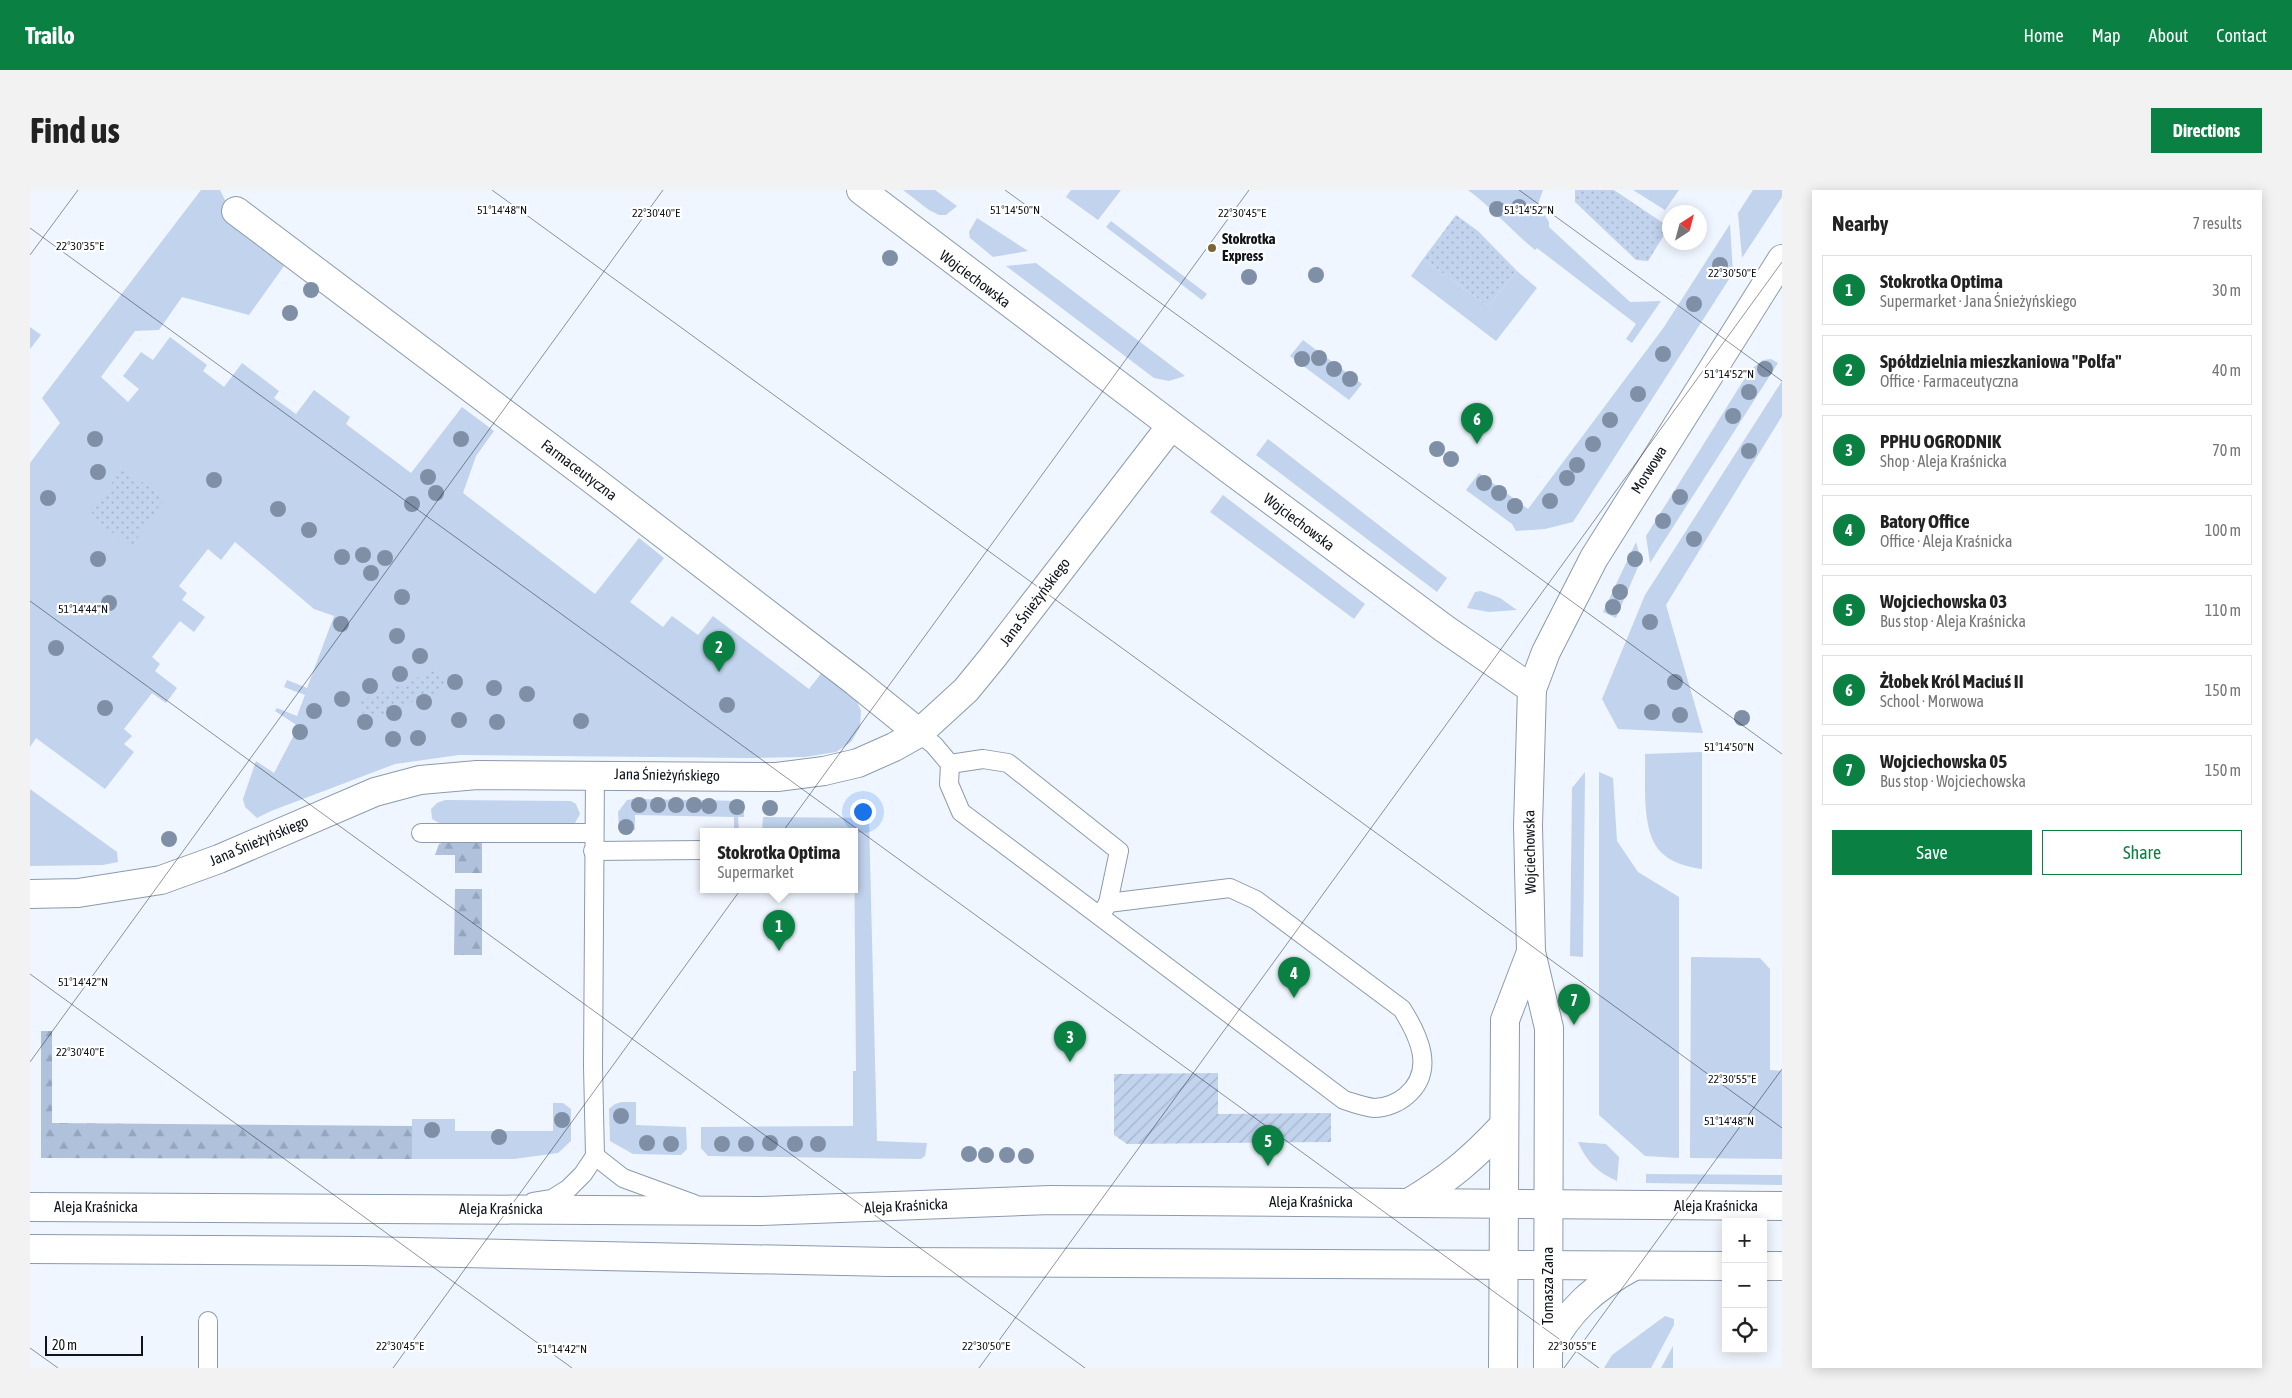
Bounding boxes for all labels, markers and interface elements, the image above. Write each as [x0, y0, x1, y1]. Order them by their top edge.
text: Trailo [25, 22, 75, 49]
text: Home [2024, 25, 2064, 46]
text: Map [2092, 25, 2121, 46]
text: About [2149, 25, 2188, 46]
text: Contact [2216, 25, 2267, 46]
button: Directions [2151, 108, 2262, 153]
text: Find us [30, 110, 120, 150]
text: 51°14'48"N [477, 203, 527, 217]
text: 51°14'50"N [990, 203, 1040, 217]
text: 51°14'52"N [1504, 203, 1554, 217]
north arrow [1662, 205, 1707, 250]
text: 22°30'40"E [632, 206, 680, 220]
text: 22°30'45"E [1218, 206, 1266, 220]
text: Nearby [1832, 211, 1888, 235]
text: 7 results [2192, 214, 2242, 232]
place label: Stokrotka Express [1222, 230, 1276, 264]
text: 22°30'35"E [56, 239, 104, 253]
marker: Stokrotka Express [1206, 242, 1218, 254]
street label: Wojciechowska [937, 246, 1014, 311]
text: 22°30'50"E [1708, 266, 1756, 280]
text: Stokrotka Optima [1880, 270, 2003, 292]
text: 1 [1845, 281, 1853, 299]
text: 30 m [2212, 281, 2241, 299]
text: Supermarket · Jana Śnieżyńskiego [1880, 292, 2077, 310]
text: Spółdzielnia mieszkaniowa "Polfa" [1880, 350, 2122, 372]
text: 2 [1845, 361, 1853, 379]
text: 40 m [2212, 361, 2241, 379]
text: 51°14'52"N [1704, 367, 1754, 381]
text: Office · Farmaceutyczna [1880, 372, 2019, 390]
pin: 6 [1461, 403, 1493, 444]
text: PPHU OGRODNIK [1880, 430, 2001, 452]
street label: Farmaceutyczna [538, 436, 620, 504]
text: 3 [1845, 441, 1853, 459]
text: 70 m [2212, 441, 2241, 459]
street label: Morwowa [1627, 443, 1670, 497]
text: Shop · Aleja Kraśnicka [1880, 452, 2007, 470]
street label: Wojciechowska [1261, 489, 1338, 554]
text: Batory Office [1880, 510, 1970, 532]
text: 4 [1845, 521, 1853, 539]
text: 100 m [2205, 521, 2241, 539]
text: Office · Aleja Kraśnicka [1880, 532, 2012, 550]
street label: Jana Śnieżyńskiego [996, 554, 1073, 649]
text: Wojciechowska 03 [1880, 590, 2007, 612]
text: 5 [1845, 601, 1853, 619]
text: 110 m [2205, 601, 2241, 619]
text: 51°14'44"N [58, 602, 108, 616]
text: Bus stop · Aleja Kraśnicka [1880, 612, 2026, 630]
pin: 2 [703, 631, 735, 672]
text: Żłobek Król Maciuś II [1880, 670, 2024, 692]
text: 6 [1845, 681, 1853, 699]
text: 150 m [2205, 681, 2241, 699]
text: School · Morwowa [1880, 692, 1984, 710]
text: 51°14'50"N [1704, 740, 1754, 754]
text: Wojciechowska 05 [1880, 750, 2007, 772]
text: 7 [1845, 761, 1853, 779]
text: 150 m [2205, 761, 2241, 779]
street label: Jana Śnieżyńskiego [614, 765, 720, 784]
text: Bus stop · Wojciechowska [1880, 772, 2026, 790]
your location [850, 799, 876, 825]
street label: Wojciechowska [1520, 810, 1539, 894]
street label: Jana Śnieżyńskiego [207, 812, 311, 869]
popup [700, 828, 858, 893]
button: Save [1832, 830, 2032, 875]
button: Share [2042, 830, 2242, 875]
text: Stokrotka Optima [718, 841, 840, 863]
text: Supermarket [718, 863, 794, 881]
pin: 1 [763, 910, 795, 951]
pin: 4 [1278, 957, 1310, 998]
text: 51°14'42"N [58, 975, 108, 989]
pin: 7 [1558, 984, 1590, 1025]
pin: 3 [1054, 1021, 1086, 1062]
text: 22°30'40"E [56, 1045, 104, 1059]
text: 22°30'55"E [1708, 1072, 1756, 1086]
text: 51°14'48"N [1704, 1114, 1754, 1128]
pin: 5 [1252, 1125, 1284, 1166]
street label: Aleja Kraśnicka [1269, 1193, 1353, 1210]
street label: Aleja Kraśnicka [864, 1195, 948, 1216]
street label: Aleja Kraśnicka [1674, 1197, 1758, 1214]
street label: Aleja Kraśnicka [54, 1198, 138, 1215]
street label: Aleja Kraśnicka [459, 1200, 543, 1217]
map controls [1722, 1218, 1767, 1353]
button: + [1722, 1218, 1767, 1263]
street label: Tomasza Zana [1539, 1247, 1556, 1325]
button: − [1722, 1263, 1767, 1308]
button: locate [1722, 1308, 1767, 1353]
scale bar [45, 1333, 142, 1356]
text: 20 m [52, 1337, 77, 1353]
text: 22°30'45"E [376, 1339, 424, 1353]
text: 22°30'50"E [962, 1339, 1010, 1353]
text: 22°30'55"E [1548, 1339, 1596, 1353]
text: 51°14'42"N [537, 1342, 587, 1356]

